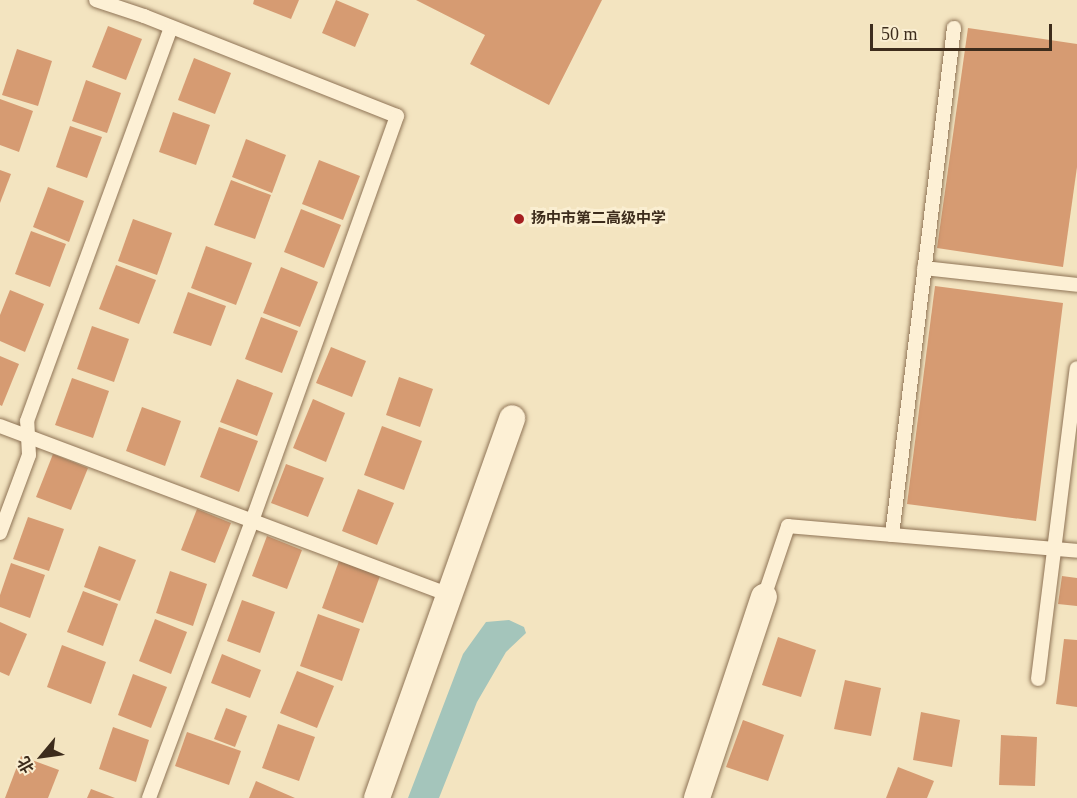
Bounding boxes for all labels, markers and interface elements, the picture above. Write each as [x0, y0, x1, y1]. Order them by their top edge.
scale bar [873, 12, 1054, 50]
text: 50 m [881, 24, 918, 44]
place label: 扬中市第二高级中学 [531, 210, 666, 228]
marker: 扬中市第二高级中学 [512, 212, 526, 226]
north arrow [12, 726, 72, 786]
text: 北 [15, 754, 37, 776]

